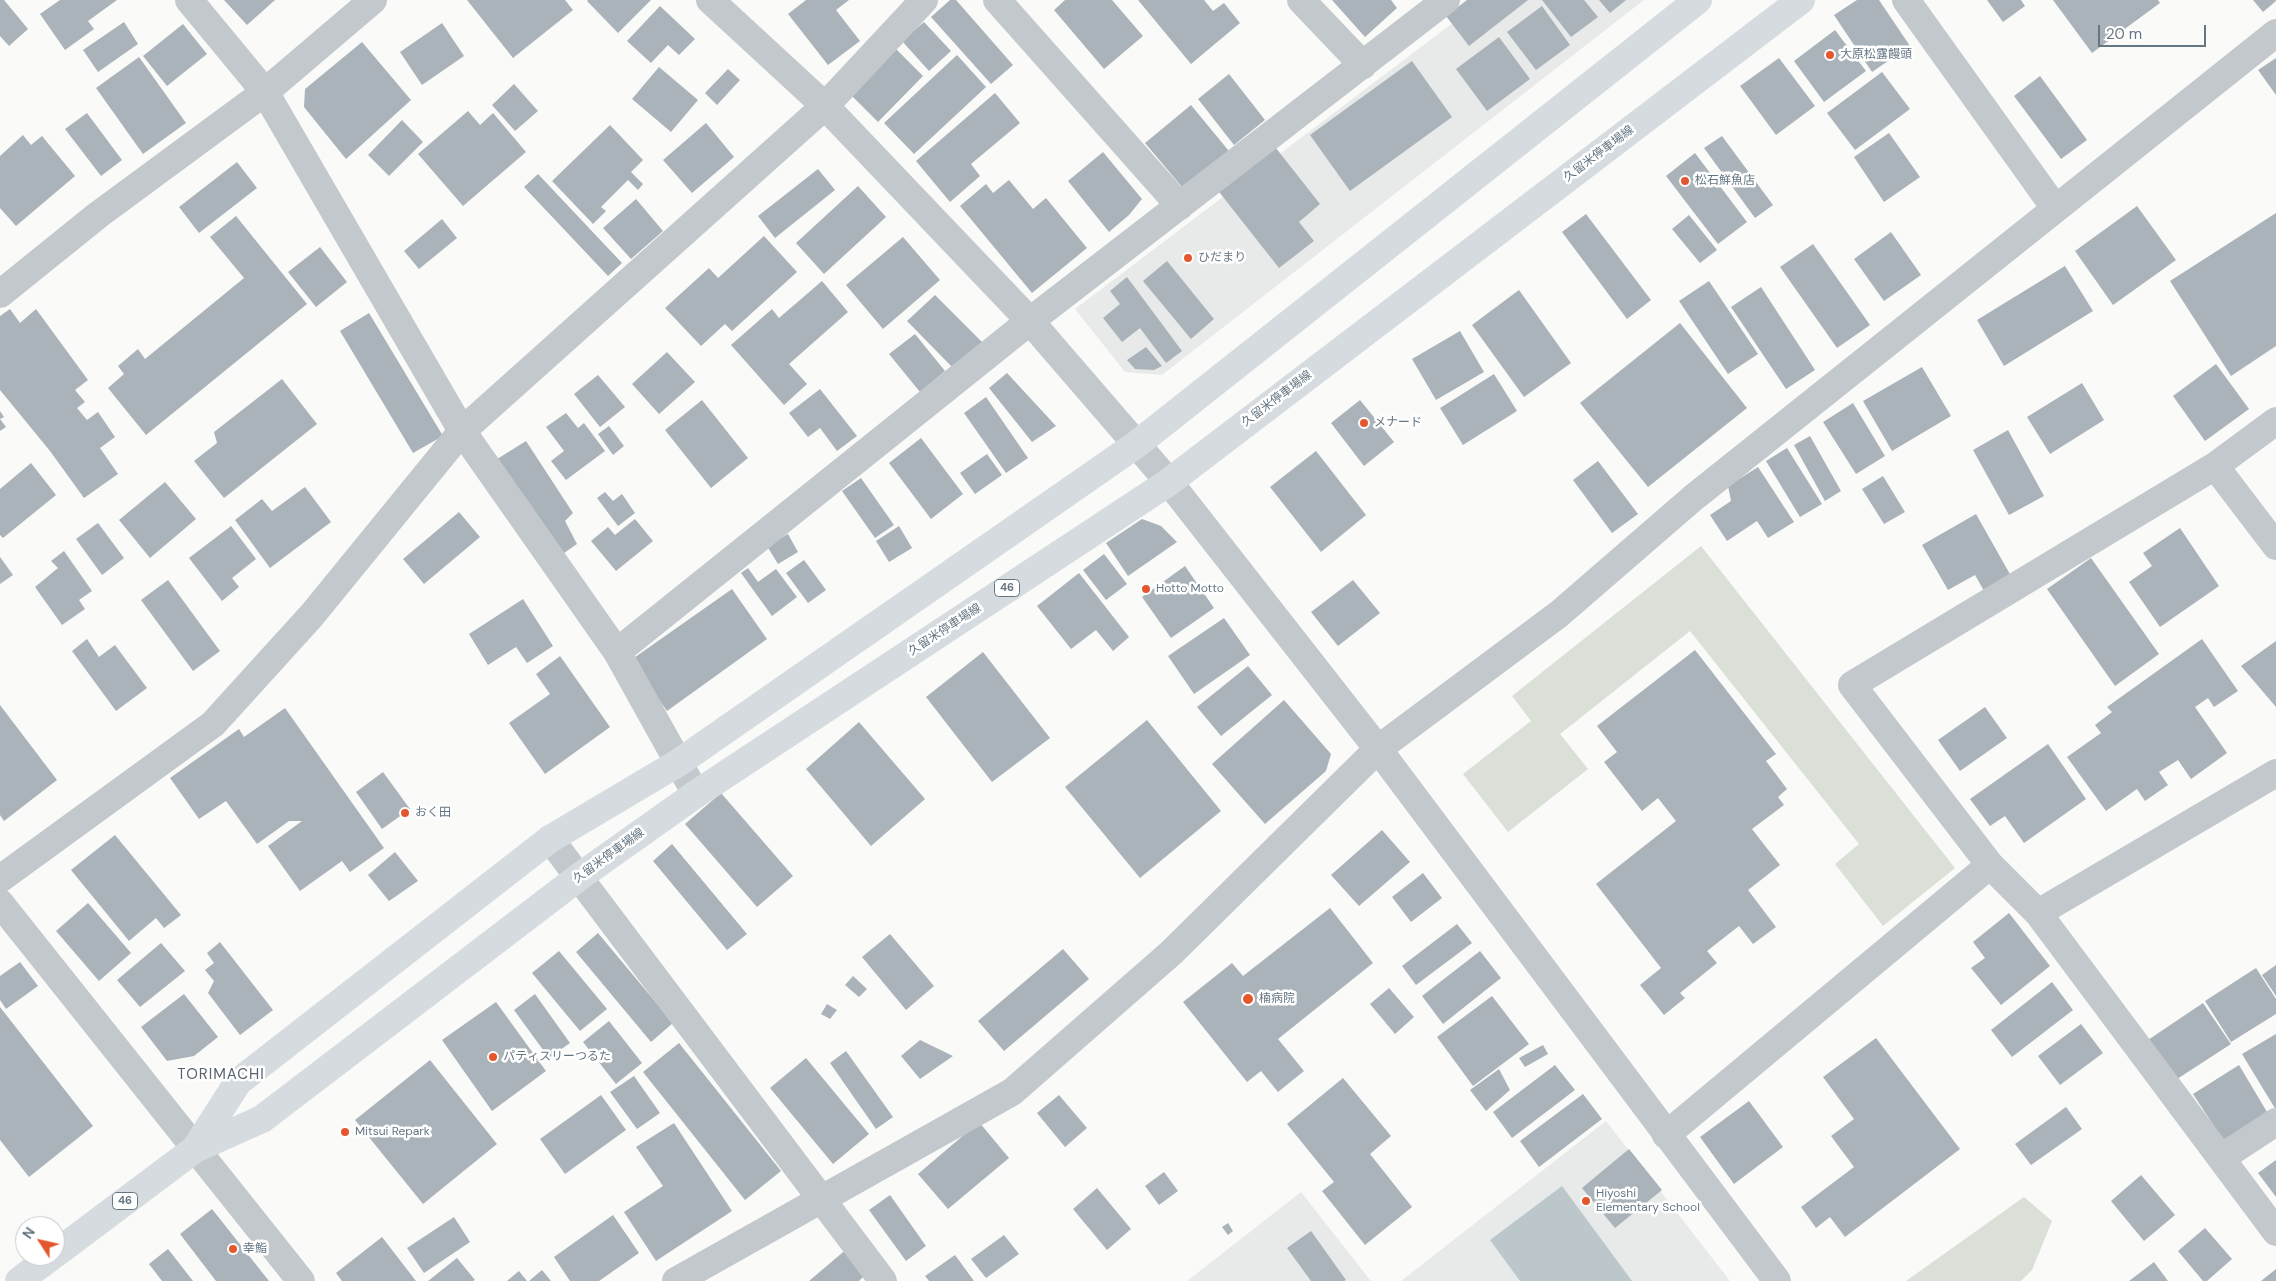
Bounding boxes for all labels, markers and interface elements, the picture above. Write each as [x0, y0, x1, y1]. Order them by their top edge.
scale bar [2101, 15, 2208, 47]
text: 20 m [2106, 24, 2142, 44]
place label: 大原松露饅頭 [1840, 48, 1912, 62]
marker: 大原松露饅頭 [1824, 49, 1836, 61]
street label: 久留米停車場線 [1561, 123, 1637, 185]
place label: 松石鮮魚店 [1695, 174, 1755, 188]
marker: 松石鮮魚店 [1679, 175, 1691, 187]
place label: ひだまり [1198, 251, 1246, 265]
marker: ひだまり [1182, 252, 1194, 264]
street label: 久留米停車場線 [1239, 368, 1315, 430]
place label: メナード [1374, 416, 1422, 430]
marker: メナード [1358, 417, 1370, 429]
road number: 46 [994, 580, 1020, 596]
place label: Hotto Motto [1156, 582, 1224, 596]
marker: Hotto Motto [1140, 583, 1152, 595]
street label: 久留米停車場線 [906, 601, 984, 659]
place label: おく田 [415, 806, 451, 820]
marker: おく田 [399, 807, 411, 819]
street label: 久留米停車場線 [571, 825, 647, 887]
marker: 楠病院 [1241, 992, 1255, 1006]
place label: 楠病院 [1259, 992, 1295, 1006]
place label: パティスリーつるた [503, 1050, 611, 1064]
marker: パティスリーつるた [487, 1051, 499, 1063]
district label: TORIMACHI [176, 1066, 266, 1084]
place label: Mitsui Repark [355, 1125, 430, 1139]
marker: Mitsui Repark [339, 1126, 351, 1138]
place label: Hiyoshi Elementary School [1596, 1187, 1700, 1215]
road number: 46 [112, 1192, 138, 1210]
marker: Hiyoshi Elementary School [1580, 1195, 1592, 1207]
north arrow [15, 1216, 65, 1266]
text: N [18, 1224, 39, 1242]
place label: 幸鮨 [243, 1242, 267, 1256]
marker: 幸鮨 [227, 1243, 239, 1255]

